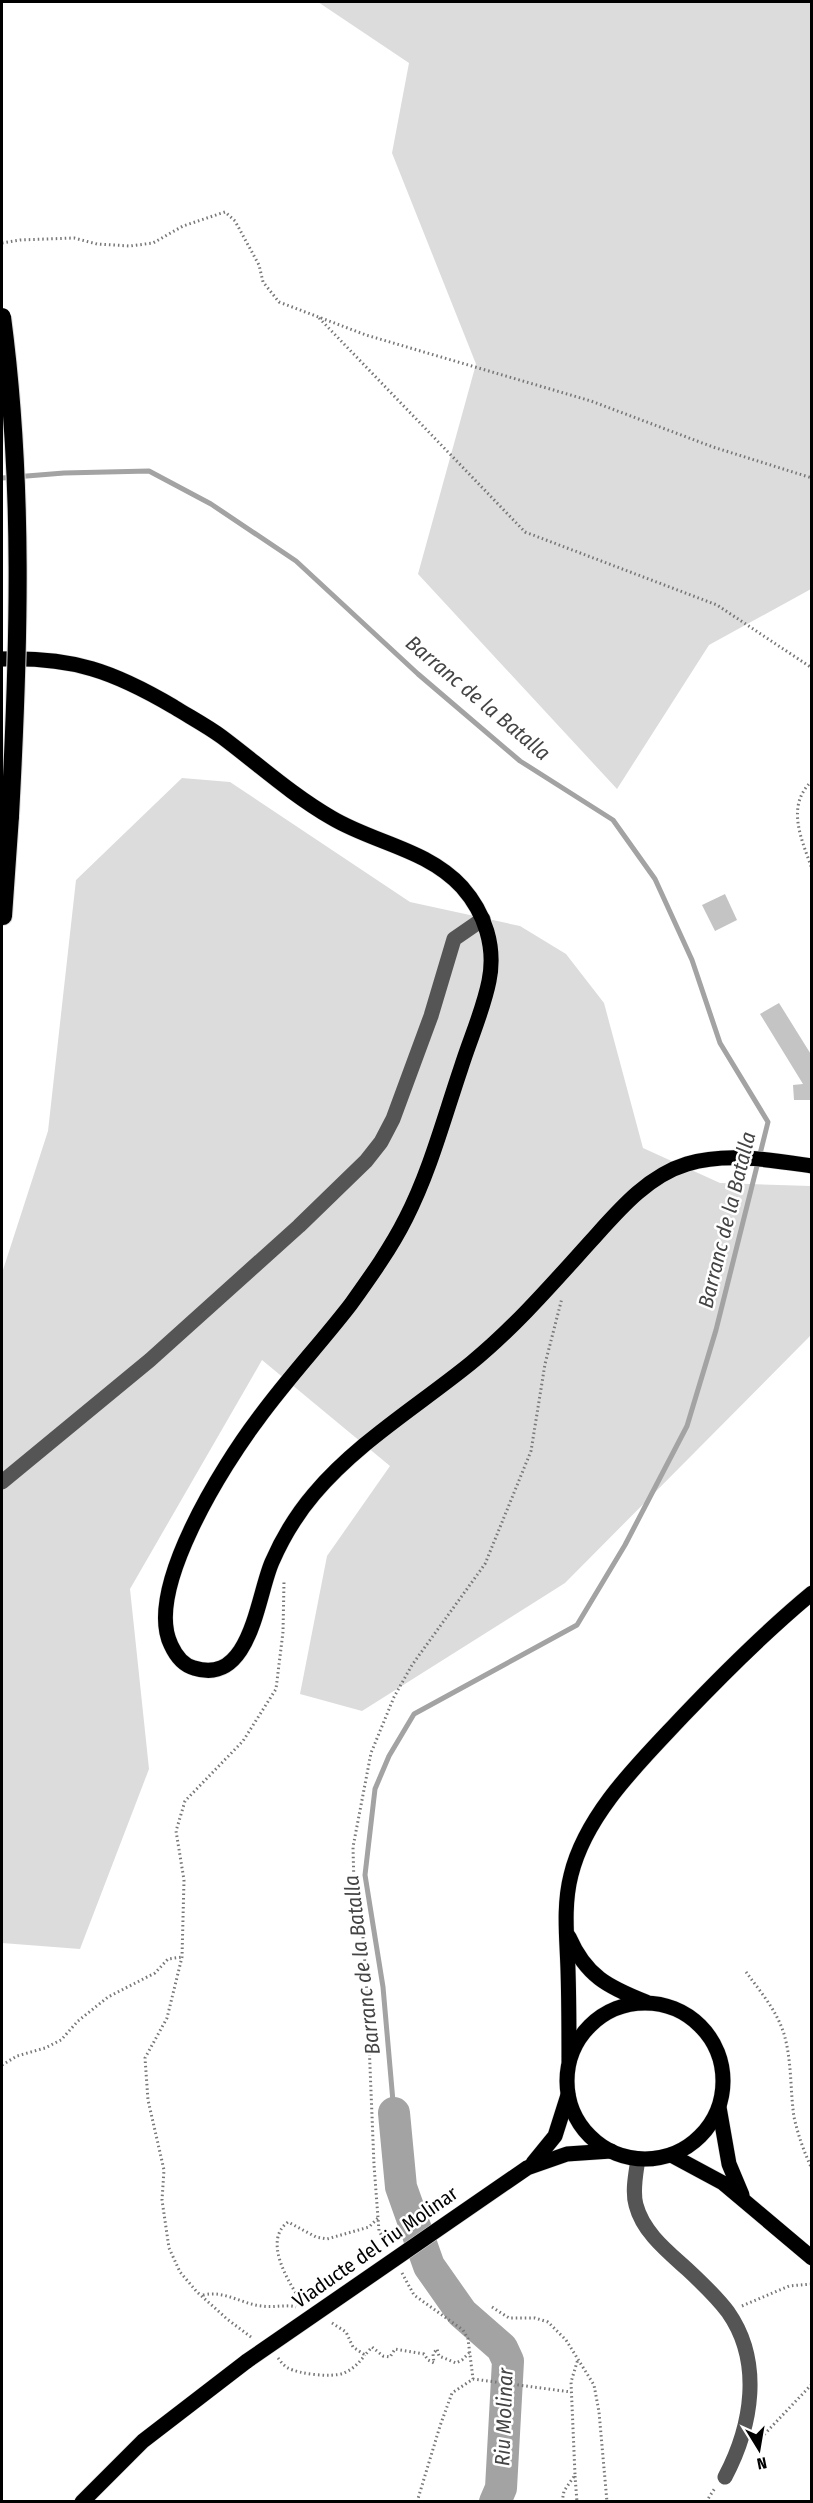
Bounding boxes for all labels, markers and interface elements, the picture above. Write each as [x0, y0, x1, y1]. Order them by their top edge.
water label: Barranc de la Batalla [400, 630, 556, 766]
water label: Barranc de la Batalla [693, 1129, 761, 1311]
water label: Barranc de la Batalla [338, 1874, 386, 2056]
street label: Viaducte del riu Molinar [288, 2181, 462, 2313]
water label: Riu Molinar [489, 2367, 519, 2467]
north arrow [729, 2419, 789, 2479]
text: N [755, 2453, 768, 2473]

